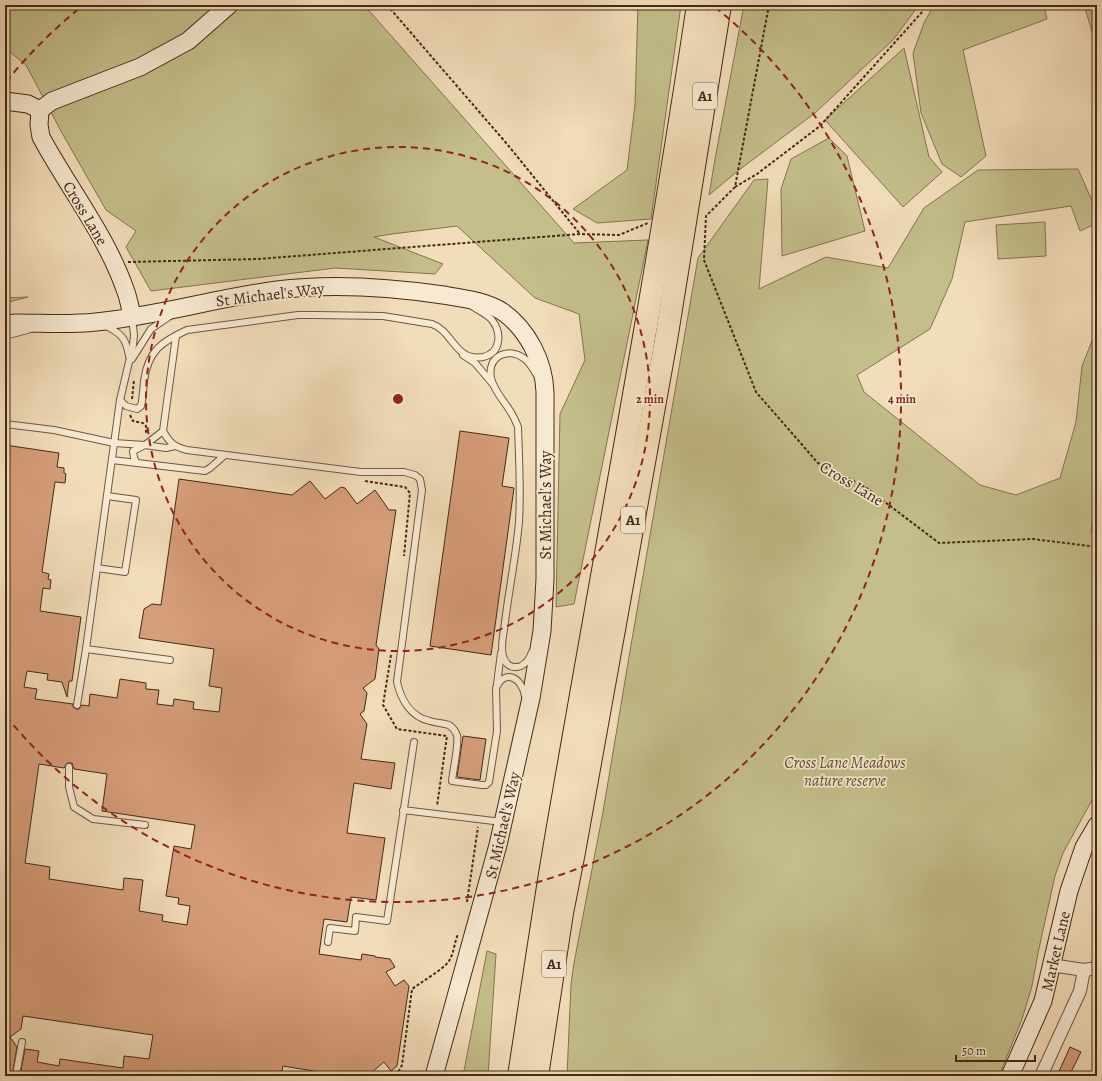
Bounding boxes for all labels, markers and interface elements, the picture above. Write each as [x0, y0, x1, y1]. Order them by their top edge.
road number: A1 [693, 83, 717, 109]
street label: Cross Lane [57, 177, 113, 250]
street label: St Michael's Way [215, 277, 326, 313]
text: 2 min [636, 391, 664, 407]
text: 4 min [888, 391, 916, 407]
centre of rings [391, 392, 405, 406]
street label: St Michael's Way [535, 450, 557, 560]
street label: Cross Lane [815, 456, 888, 512]
road number: A1 [621, 507, 645, 533]
park label: Cross Lane Meadows nature reserve [784, 752, 906, 792]
street label: St Michael's Way [480, 769, 526, 881]
street label: Market Lane [1036, 909, 1076, 994]
road number: A1 [542, 951, 566, 977]
scale bar [956, 1037, 1035, 1063]
text: 50 m [962, 1043, 986, 1059]

